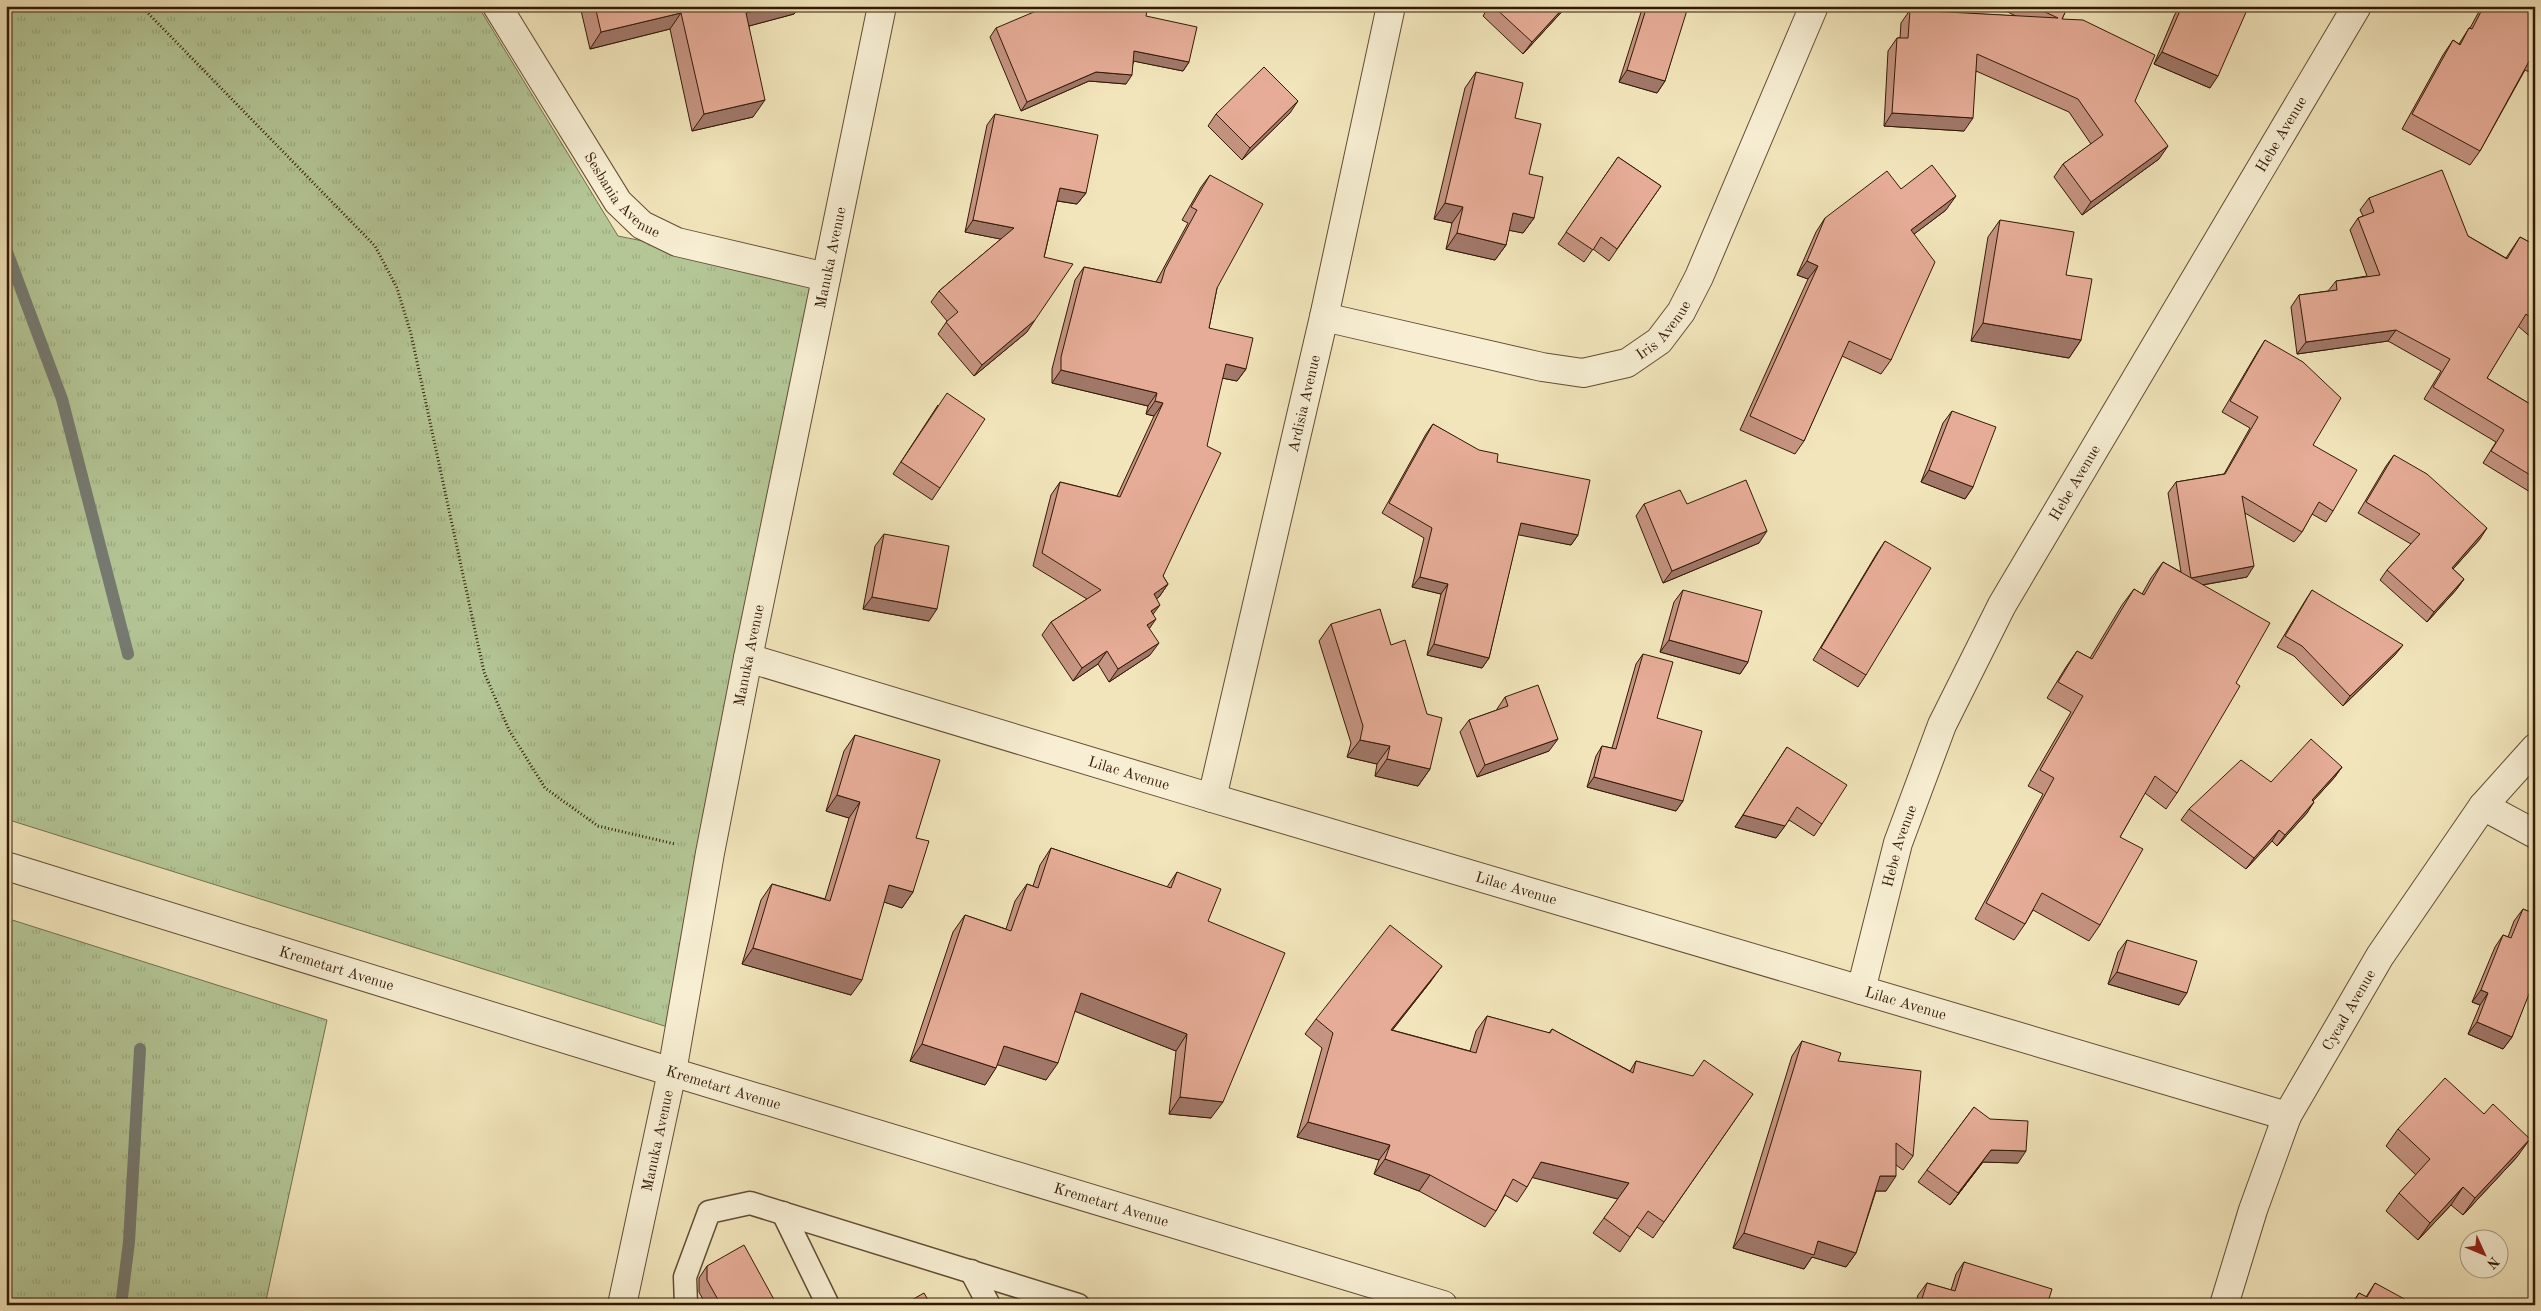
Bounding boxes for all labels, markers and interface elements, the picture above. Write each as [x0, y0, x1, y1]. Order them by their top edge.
street label: Hebe Avenue [2254, 94, 2311, 175]
street label: Sesbania Avenue [580, 150, 662, 241]
street label: Manuka Avenue [814, 206, 850, 310]
street label: Iris Avenue [1634, 299, 1694, 363]
street label: Ardisia Avenue [1287, 354, 1324, 454]
street label: Hebe Avenue [2048, 443, 2104, 524]
street label: Manuka Avenue [733, 603, 768, 708]
street label: Lilac Avenue [1086, 755, 1171, 794]
street label: Hebe Avenue [1881, 803, 1920, 889]
street label: Lilac Avenue [1473, 870, 1558, 909]
street label: Kremetart Avenue [277, 945, 395, 994]
street label: Cycad Avenue [2321, 967, 2379, 1054]
street label: Lilac Avenue [1863, 986, 1948, 1024]
street label: Kremetart Avenue [664, 1065, 782, 1113]
street label: Manuka Avenue [641, 1089, 677, 1193]
street label: Kremetart Avenue [1052, 1182, 1170, 1231]
north arrow [2458, 1228, 2508, 1278]
text: N [2484, 1254, 2501, 1271]

